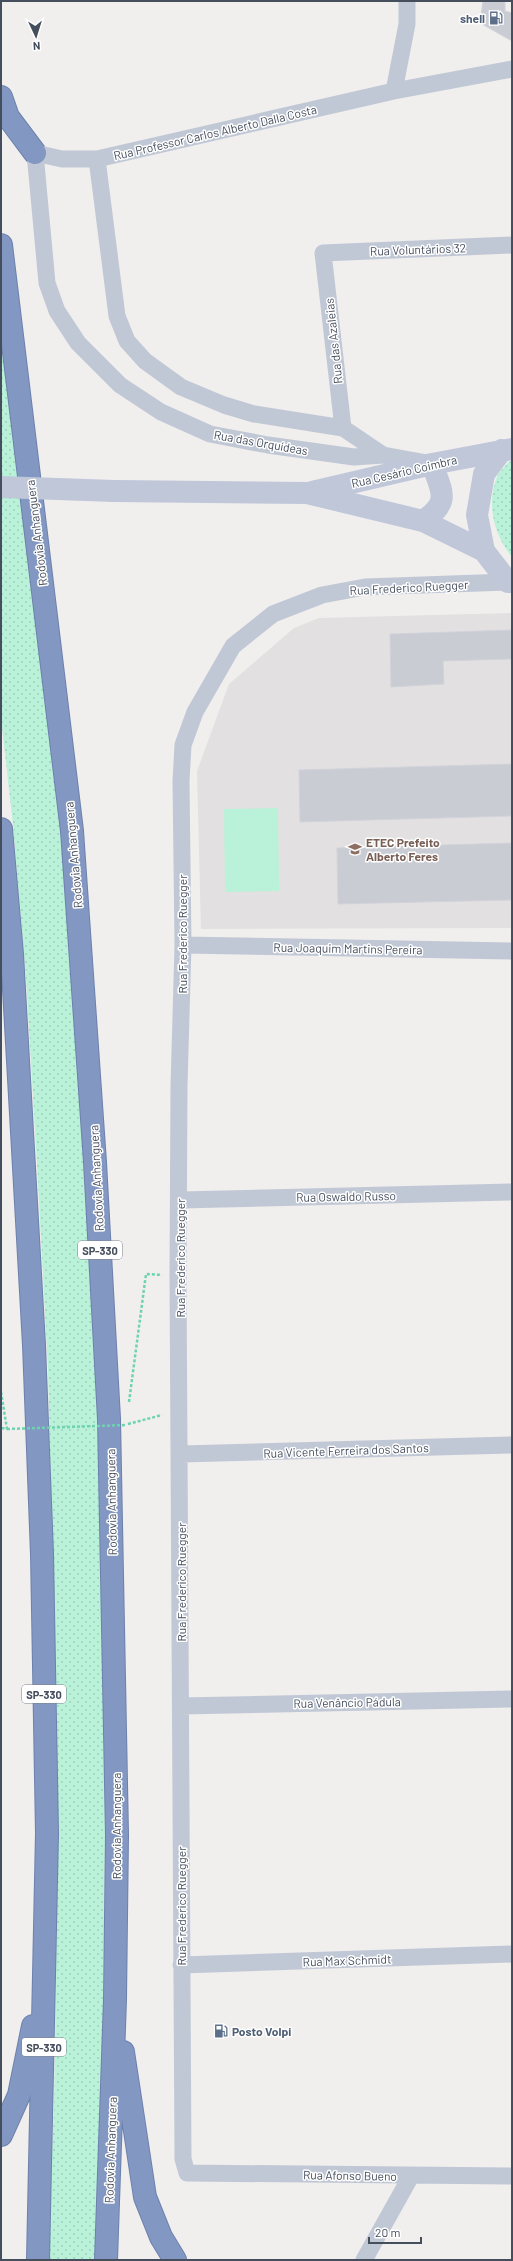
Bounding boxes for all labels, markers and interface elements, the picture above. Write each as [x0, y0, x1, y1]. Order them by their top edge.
fuel station icon: shell [488, 10, 504, 26]
place label: shell [460, 11, 485, 25]
north arrow [16, 16, 56, 56]
text: N [33, 40, 41, 53]
street label: Rua Professor Carlos Alberto Dalla Costa [112, 102, 318, 162]
street label: Rua Voluntários 32 [370, 240, 466, 258]
street label: Rua das Azaleias [322, 297, 344, 385]
street label: Rua das Orquídeas [213, 427, 309, 457]
street label: Rua Cesário Coimbra [350, 452, 458, 490]
street label: Rodovia Anhanguera [23, 479, 49, 587]
street label: Rua Frederico Ruegger [349, 577, 469, 597]
street label: Rodovia Anhanguera [61, 801, 85, 909]
place label: ETEC Prefeito Alberto Feres [366, 835, 440, 863]
school or university icon: ETEC Prefeito Alberto Feres [347, 841, 363, 857]
street label: Rua Frederico Ruegger [175, 874, 189, 993]
street label: Rua Joaquim Martins Pereira [273, 940, 423, 956]
street label: Rodovia Anhanguera [86, 1124, 106, 1232]
street label: Rua Oswaldo Russo [296, 1188, 396, 1204]
street label: Rua Frederico Ruegger [173, 1198, 187, 1317]
road number: SP-330 [78, 1241, 122, 1259]
street label: Rua Vicente Ferreira dos Santos [263, 1440, 429, 1460]
street label: Rodovia Anhanguera [103, 1449, 119, 1555]
street label: Rua Frederico Ruegger [174, 1522, 188, 1641]
road number: SP-330 [22, 1685, 66, 1703]
street label: Rua Venâncio Pádula [293, 1694, 401, 1710]
street label: Rodovia Anhanguera [109, 1773, 123, 1879]
street label: Rua Frederico Ruegger [174, 1846, 188, 1965]
street label: Rua Max Schmidt [302, 1951, 392, 1969]
fuel station icon: Posto Volpi [213, 2023, 229, 2039]
place label: Posto Volpi [232, 2024, 291, 2038]
road number: SP-330 [22, 2038, 66, 2056]
street label: Rodovia Anhanguera [101, 2097, 119, 2203]
street label: Rua Afonso Bueno [303, 2167, 397, 2183]
scale bar [369, 2219, 421, 2245]
text: 20 m [375, 2225, 401, 2239]

